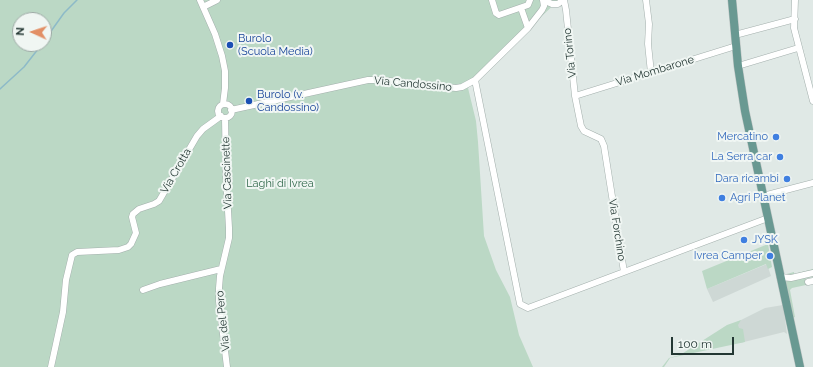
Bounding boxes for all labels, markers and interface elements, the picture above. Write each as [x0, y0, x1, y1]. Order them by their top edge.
north arrow [12, 12, 52, 52]
text: N [14, 27, 27, 36]
street label: Via Torino [561, 27, 579, 79]
place label: Burolo (Scuola Media) [238, 32, 313, 58]
marker: Burolo (Scuola Media) [225, 40, 235, 50]
street label: Via Mombarone [614, 53, 696, 89]
street label: Via Candossino [374, 74, 452, 94]
place label: Burolo (v. Candossino) [257, 88, 319, 114]
marker: Burolo (v. Candossino) [244, 96, 254, 106]
place label: Mercatino [717, 130, 768, 144]
marker: Mercatino [771, 132, 781, 142]
street label: Via Cascinette [219, 137, 235, 209]
street label: Via Crotta [158, 146, 194, 196]
place label: La Serra car [711, 150, 772, 164]
marker: La Serra car [775, 152, 785, 162]
place label: Dara ricambi [715, 172, 779, 186]
marker: Dara ricambi [782, 174, 792, 184]
park label: Laghi di Ivrea [246, 177, 314, 191]
place label: Agri Planet [730, 191, 785, 205]
marker: Agri Planet [717, 193, 727, 203]
street label: Via Forchino [606, 198, 628, 262]
place label: JYSK [752, 233, 778, 247]
marker: JYSK [739, 235, 749, 245]
place label: Ivrea Camper [694, 249, 762, 263]
marker: Ivrea Camper [765, 251, 775, 261]
street label: Via del Pero [213, 290, 233, 352]
scale bar [673, 329, 736, 355]
text: 100 m [678, 337, 712, 351]

